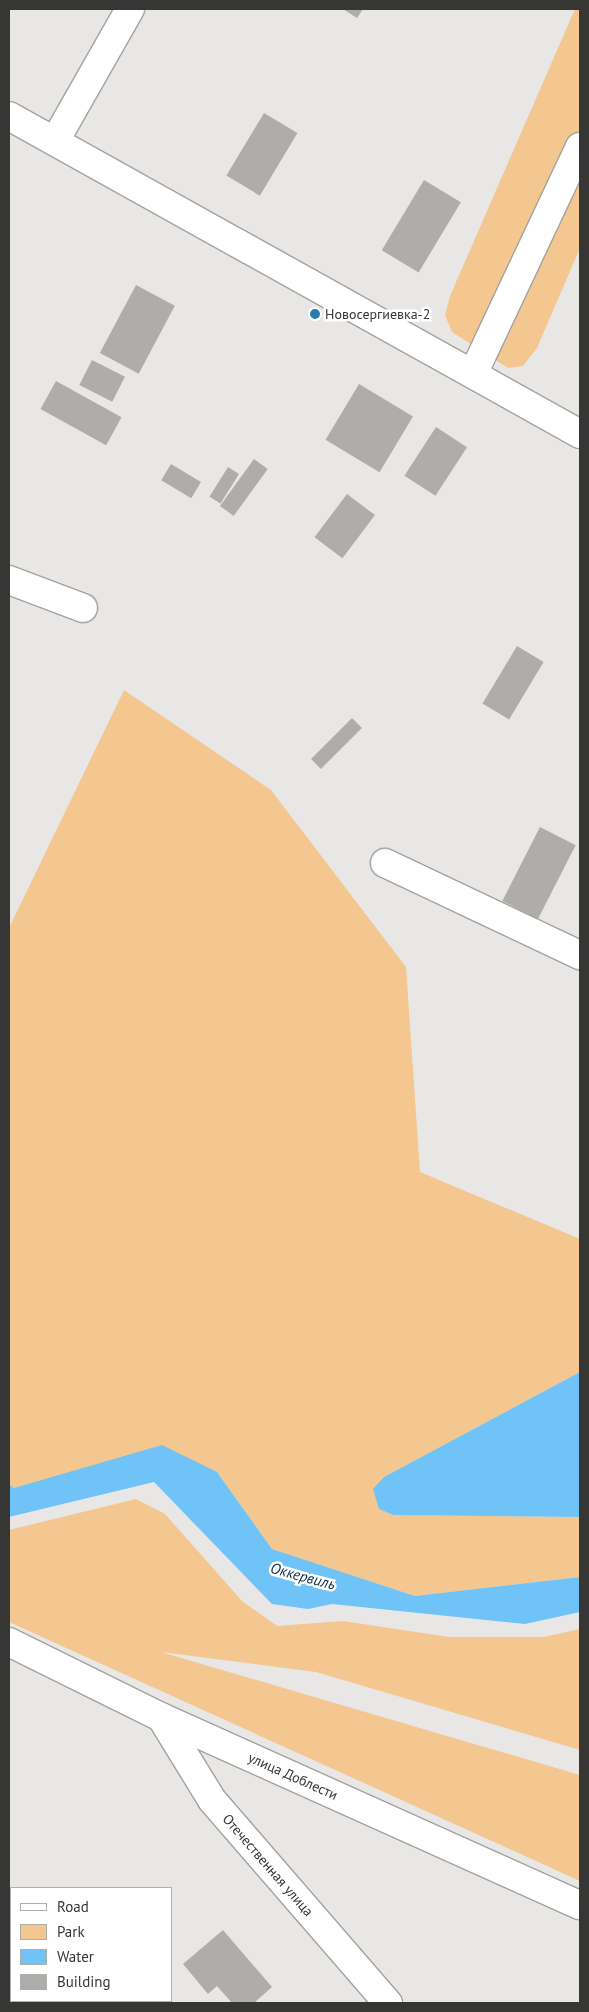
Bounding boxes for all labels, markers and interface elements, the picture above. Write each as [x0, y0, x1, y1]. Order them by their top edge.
place label: Новосергиевка-2 [325, 306, 430, 322]
marker: Новосергиевка-2 [309, 308, 321, 320]
water label: Оккервиль [269, 1559, 337, 1593]
street label: улица Доблести [245, 1749, 341, 1803]
street label: Отечественная улица [219, 1811, 317, 1919]
legend [10, 1887, 172, 2002]
text: Road [57, 1897, 89, 1916]
text: Park [57, 1922, 85, 1941]
text: Water [57, 1947, 94, 1966]
text: Building [57, 1972, 111, 1991]

